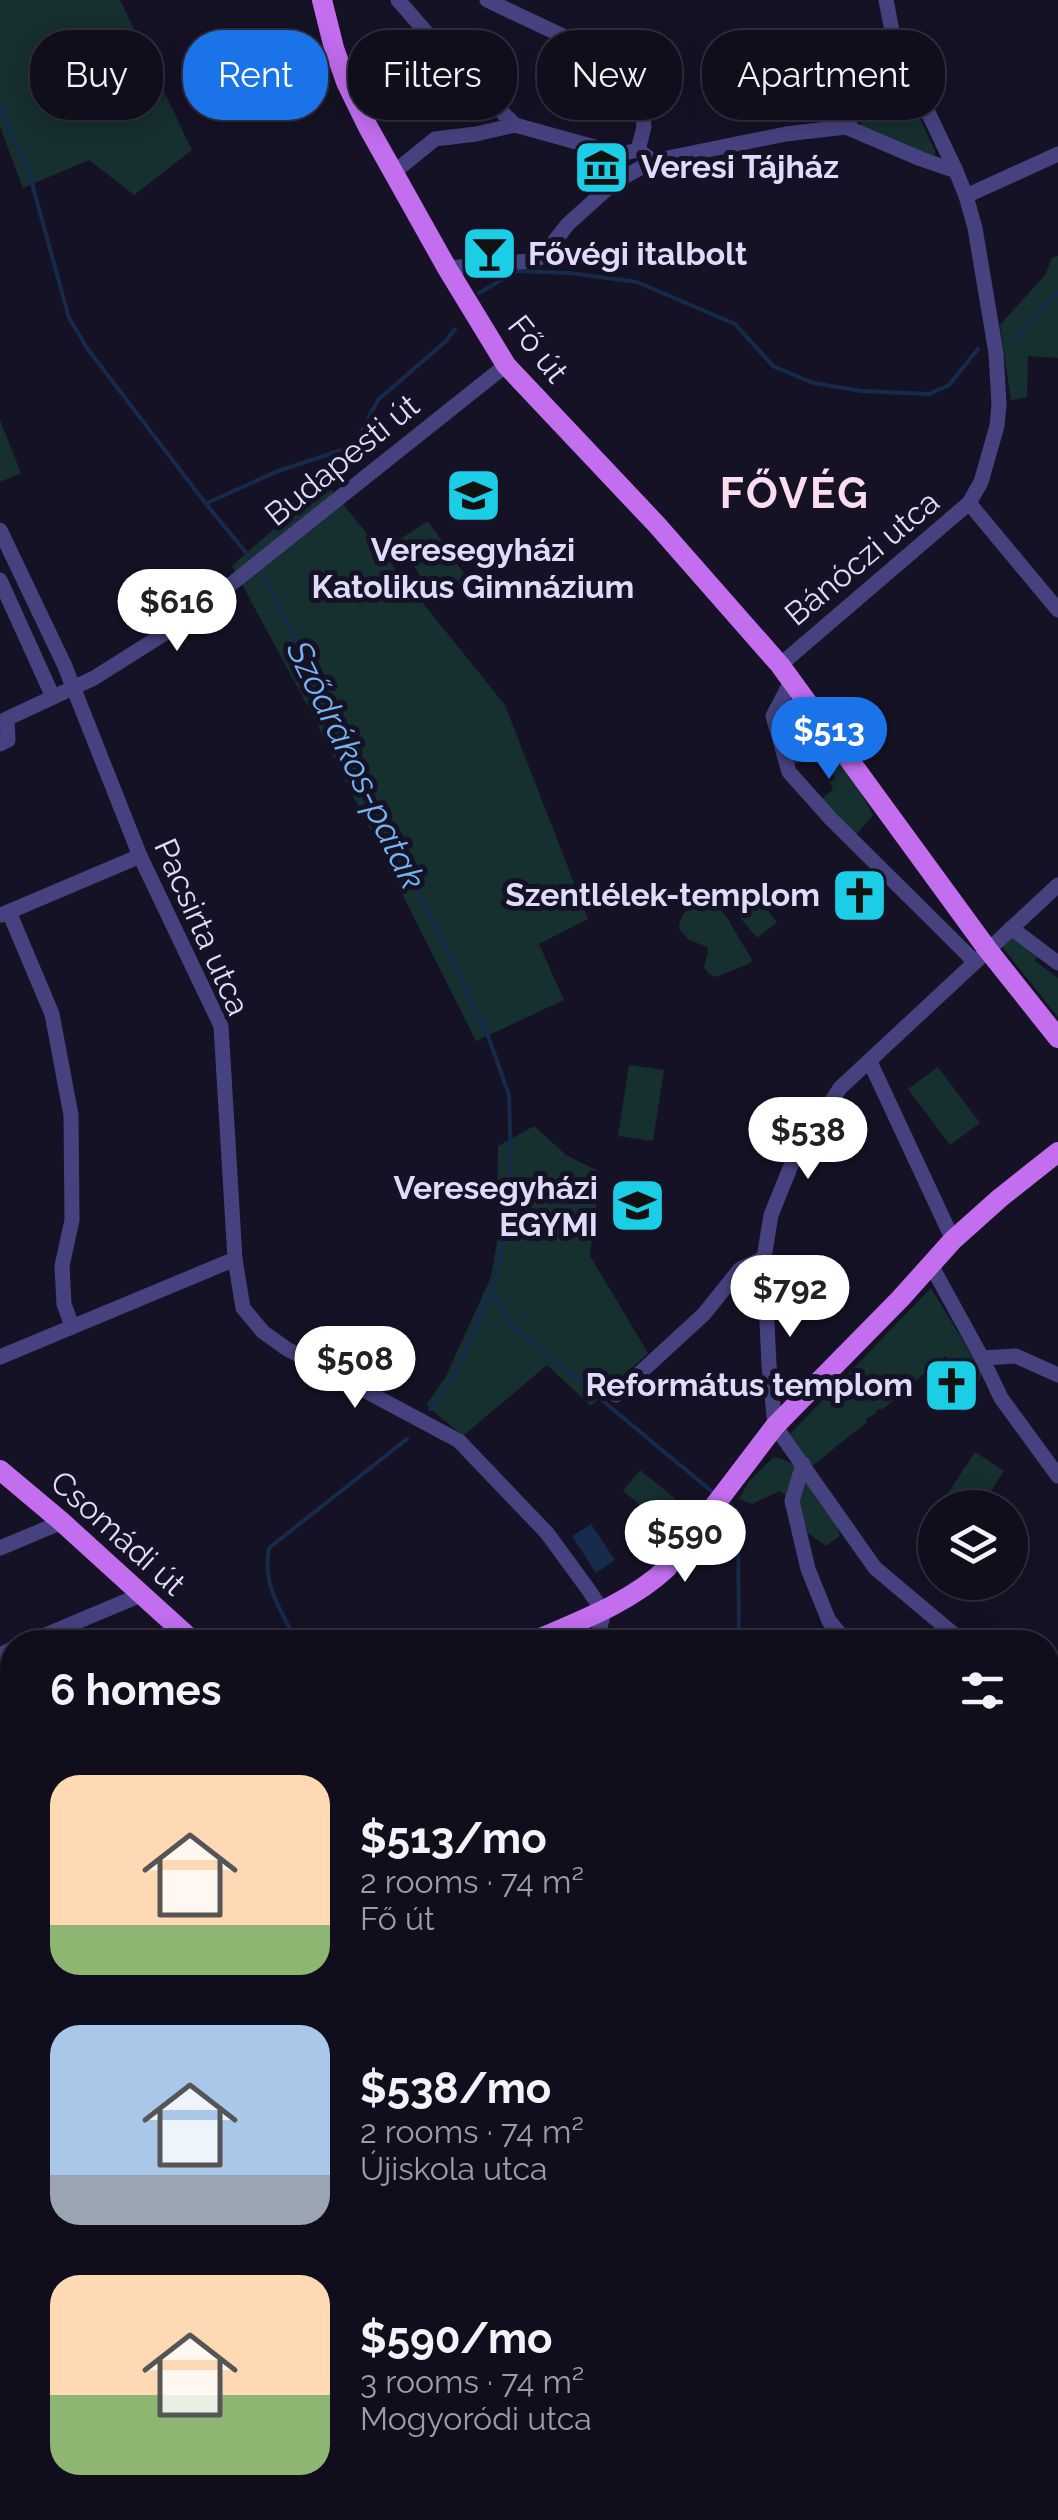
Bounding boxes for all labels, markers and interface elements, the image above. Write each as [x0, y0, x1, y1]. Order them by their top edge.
chip: Buy [30, 30, 163, 120]
chip: Rent [183, 30, 328, 120]
chip: Filters [348, 30, 517, 120]
chip: New [537, 30, 682, 120]
chip: Apartment [702, 30, 945, 120]
museum icon: Veresi Tájház [572, 137, 632, 197]
place label: Veresi Tájház [641, 148, 839, 185]
bar icon: Fővégi italbolt [459, 224, 519, 284]
place label: Fővégi italbolt [528, 235, 747, 272]
street label: Fő út [501, 308, 576, 390]
street label: Budapesti út [257, 386, 426, 533]
school or university icon: Veresegyházi Katolikus Gimnázium [443, 466, 503, 526]
district label: FŐVÉG [720, 468, 870, 518]
street label: Bánóczi utca [777, 483, 946, 633]
place label: Veresegyházi Katolikus Gimnázium [312, 531, 634, 605]
pin: $616 [118, 569, 236, 654]
text: $616 [140, 583, 214, 620]
water label: Sződrákos-patak [278, 633, 434, 896]
pin: $513 [770, 697, 888, 782]
text: $513 [793, 711, 865, 748]
street label: Pacsirta utca [147, 833, 258, 1021]
church icon: Szentlélek-templom [829, 865, 889, 925]
place label: Szentlélek-templom [505, 876, 820, 913]
pin: $538 [749, 1097, 867, 1182]
text: $538 [770, 1111, 846, 1148]
place label: Veresegyházi EGYMI [394, 1169, 598, 1243]
school or university icon: Veresegyházi EGYMI [607, 1176, 667, 1236]
pin: $792 [731, 1255, 849, 1340]
text: $792 [752, 1269, 828, 1306]
pin: $508 [296, 1326, 414, 1411]
text: $508 [317, 1340, 394, 1377]
church icon: Református templom [922, 1355, 982, 1415]
place label: Református templom [586, 1366, 913, 1403]
street label: Csomádi út [44, 1463, 193, 1603]
map controls [918, 1490, 1028, 1600]
button: layers [918, 1490, 1028, 1600]
pin: $590 [626, 1500, 744, 1585]
text: $590 [647, 1514, 723, 1551]
icon: filters [955, 1663, 1010, 1718]
text: 6 homes [50, 1666, 221, 1715]
text: $513/mo [360, 1814, 547, 1863]
icon: home [130, 1815, 250, 1935]
text: 2 rooms · 74 m² [360, 1863, 584, 1900]
text: Fő út [360, 1900, 435, 1937]
text: $538/mo [360, 2064, 551, 2113]
icon: home [130, 2065, 250, 2185]
text: 2 rooms · 74 m² [360, 2113, 584, 2150]
text: Újiskola utca [360, 2150, 548, 2187]
text: $590/mo [360, 2314, 552, 2363]
icon: home [130, 2315, 250, 2435]
text: 3 rooms · 74 m² [360, 2363, 584, 2400]
text: Mogyoródi utca [360, 2400, 592, 2437]

